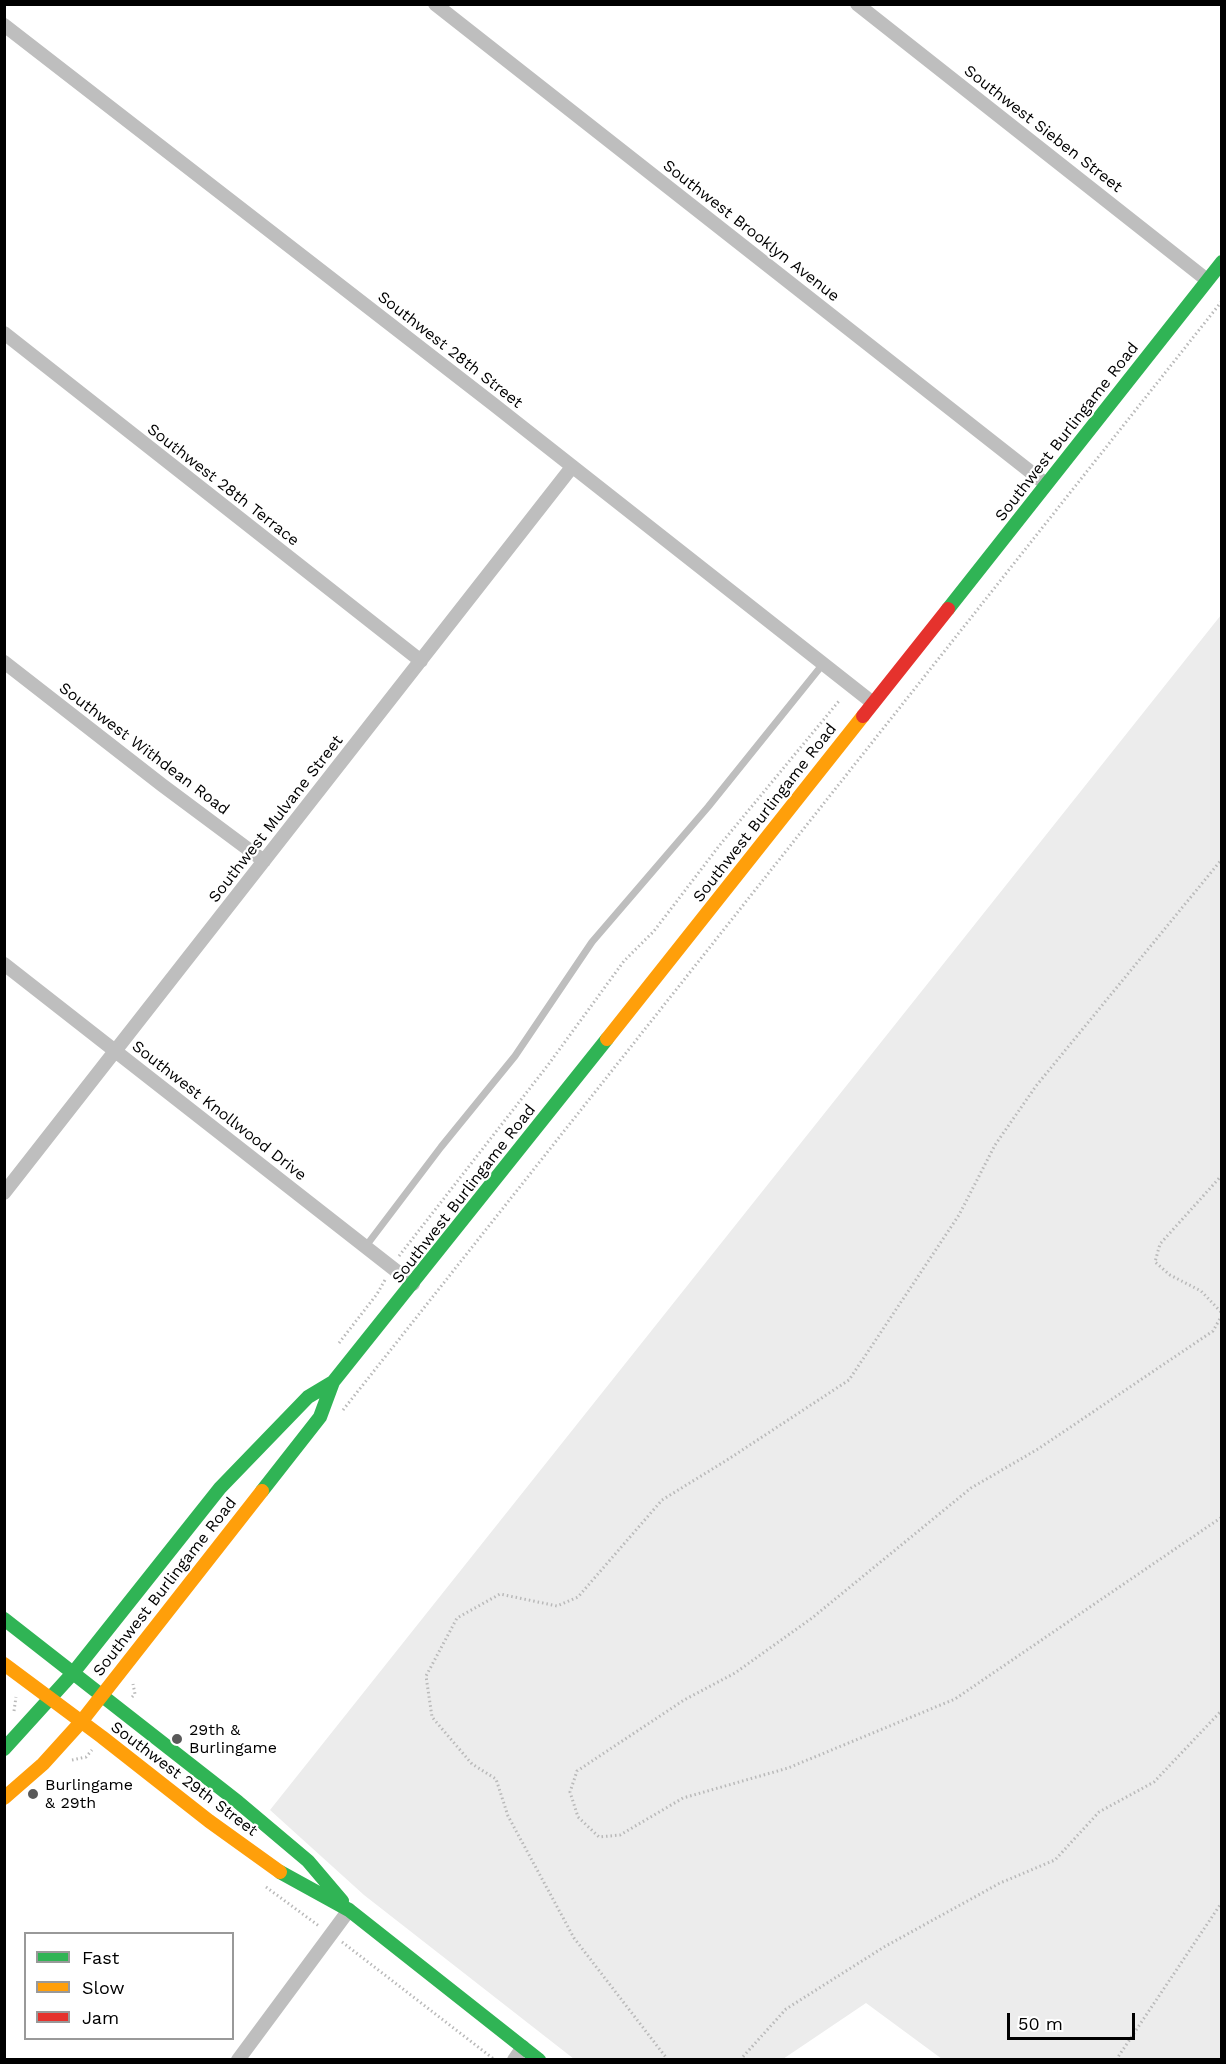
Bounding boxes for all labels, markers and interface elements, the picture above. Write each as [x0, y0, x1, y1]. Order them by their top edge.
street label: Southwest Sieben Street [960, 61, 1126, 197]
street label: Southwest Brooklyn Avenue [659, 156, 843, 306]
street label: Southwest 28th Street [374, 287, 526, 413]
street label: Southwest Burlingame Road [991, 339, 1143, 525]
street label: Southwest 28th Terrace [143, 420, 303, 550]
street label: Southwest Withdean Road [55, 679, 233, 819]
street label: Southwest Burlingame Road [689, 720, 841, 906]
street label: Southwest Mulvane Street [205, 732, 347, 906]
street label: Southwest Knollwood Drive [128, 1037, 310, 1185]
street label: Southwest Burlingame Road [388, 1101, 540, 1287]
street label: Southwest Burlingame Road [89, 1494, 241, 1680]
street label: Southwest 29th Street [107, 1718, 261, 1840]
place label: 29th & Burlingame [189, 1720, 277, 1758]
marker: 29th & Burlingame [170, 1732, 184, 1746]
place label: Burlingame & 29th [45, 1775, 133, 1813]
marker: Burlingame & 29th [26, 1787, 40, 1801]
legend [24, 1932, 234, 2040]
text: Fast [82, 1947, 119, 1968]
text: Slow [82, 1977, 125, 1998]
scale bar [1010, 2001, 1138, 2039]
text: Jam [82, 2007, 119, 2028]
text: 50 m [1018, 2013, 1063, 2034]

